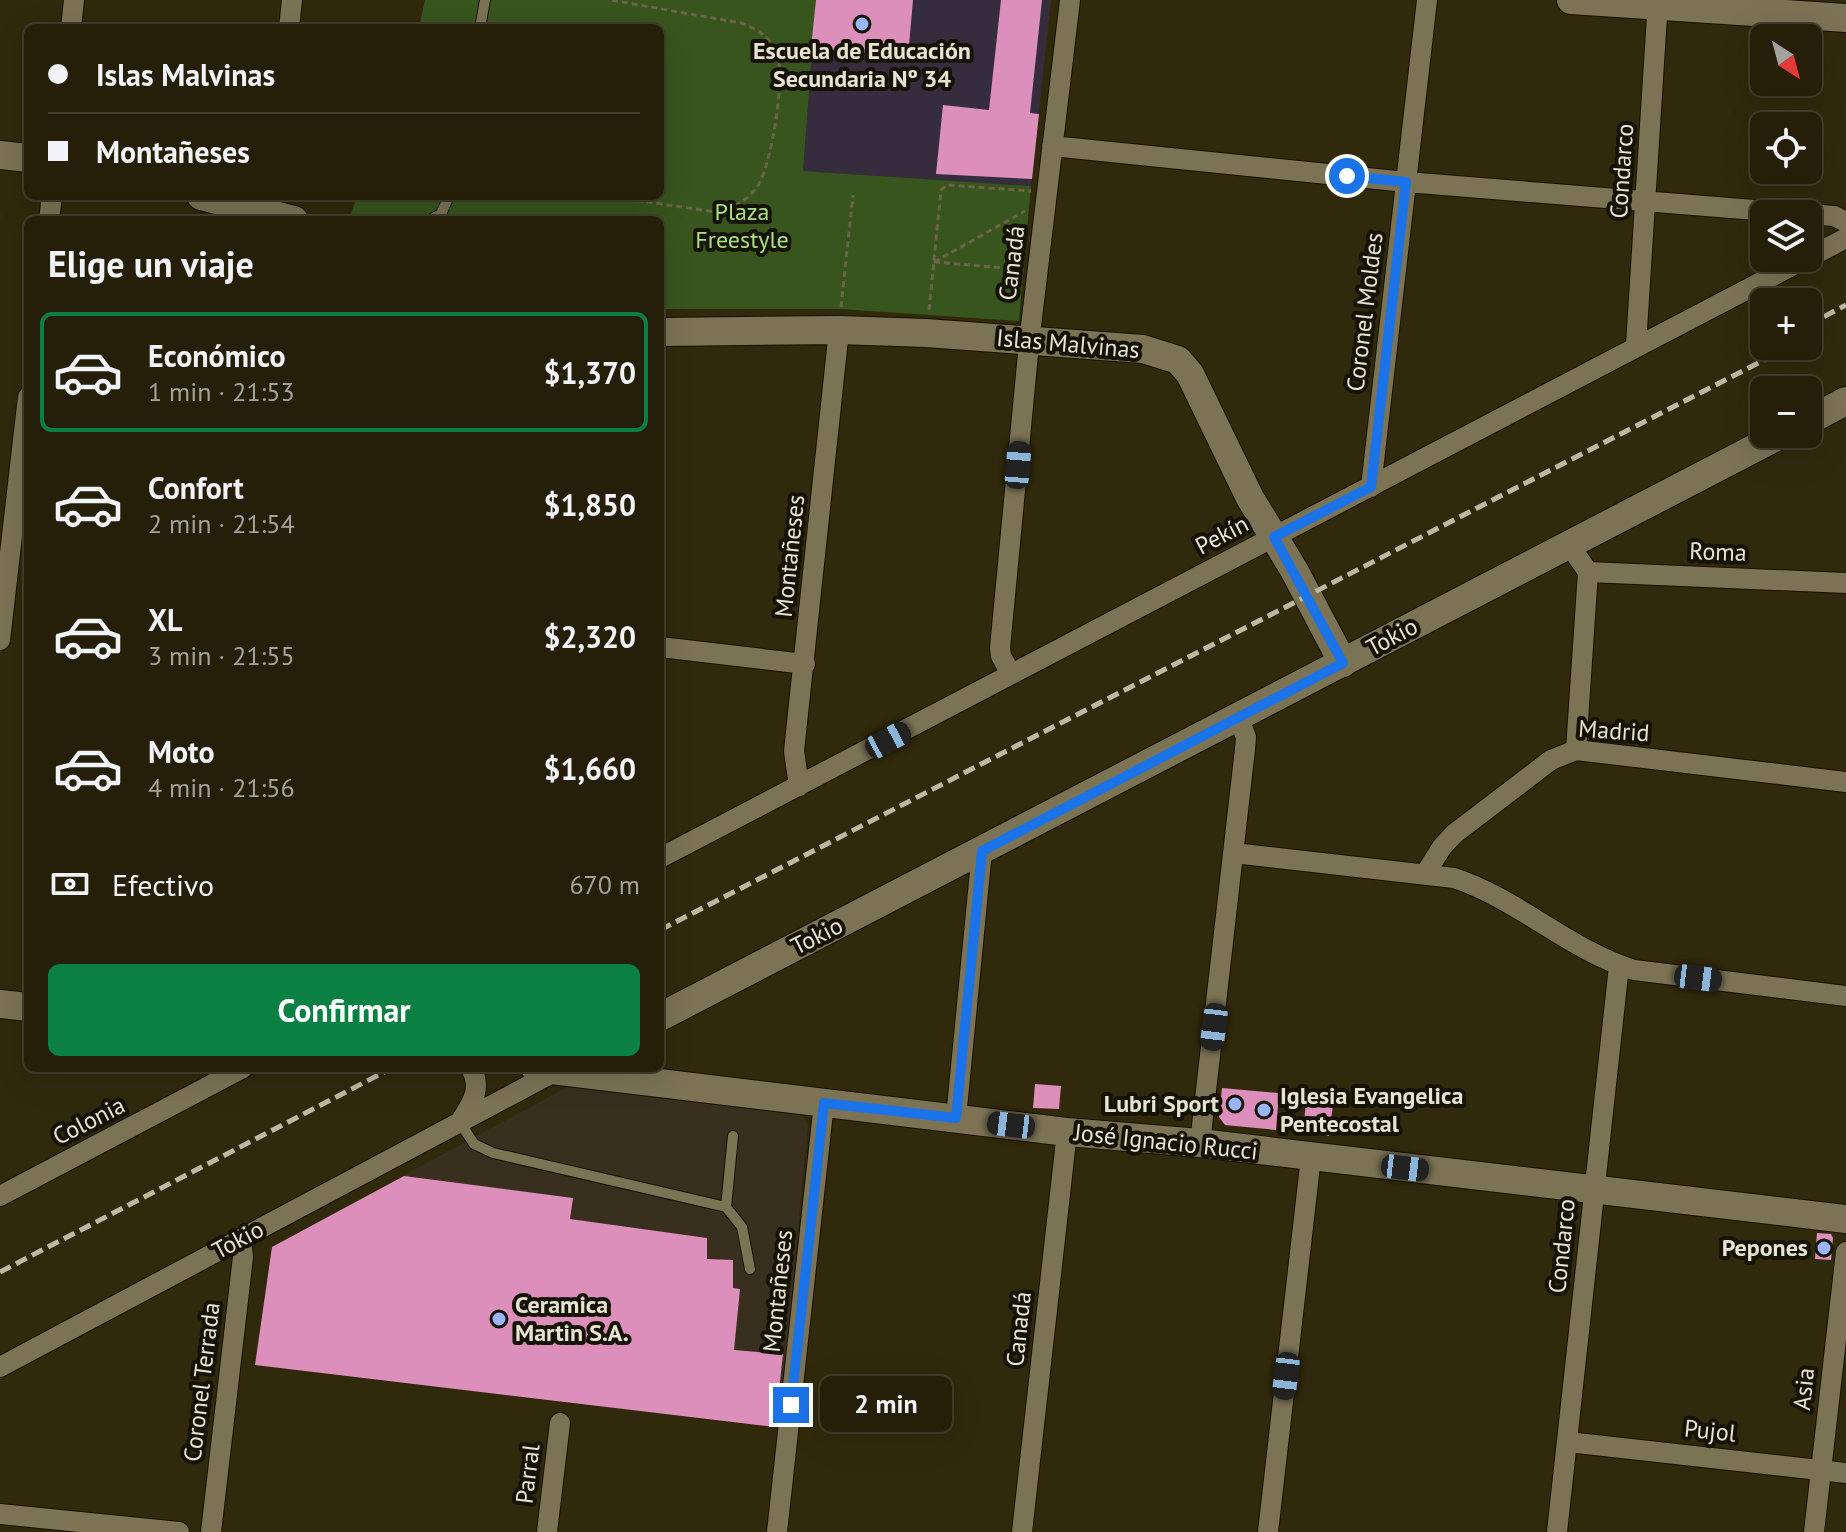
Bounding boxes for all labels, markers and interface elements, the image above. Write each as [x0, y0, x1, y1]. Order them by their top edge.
marker: Escuela de Educación Secundaria Nº 34 [853, 15, 871, 33]
north arrow [1750, 24, 1822, 96]
map controls [1750, 24, 1822, 448]
place label: Escuela de Educación Secundaria Nº 34 [753, 35, 971, 94]
text: Islas Malvinas [96, 55, 275, 94]
button: locate [1750, 112, 1822, 184]
street label: Condarco [1603, 123, 1640, 219]
text: Montañeses [96, 132, 250, 171]
route start [1329, 158, 1365, 194]
park label: Plaza Freestyle [695, 196, 789, 255]
button: layers [1750, 200, 1822, 272]
street label: Canadá [992, 224, 1031, 302]
street label: Coronel Moldes [1339, 231, 1390, 393]
text: Elige un viaje [48, 240, 254, 287]
button: + [1750, 288, 1822, 360]
street label: Islas Malvinas [995, 322, 1141, 365]
icon: car [52, 336, 124, 408]
text: Económico [148, 336, 286, 375]
text: $1,370 [543, 353, 636, 392]
text: 1 min · 21:53 [148, 375, 295, 408]
button: − [1750, 376, 1822, 448]
car [1004, 440, 1032, 490]
icon: car [52, 468, 124, 540]
text: Confort [148, 468, 244, 507]
text: $1,850 [543, 485, 636, 524]
street label: Montañeses [768, 493, 811, 619]
text: 2 min · 21:54 [148, 507, 295, 540]
street label: Pekín [1190, 508, 1254, 561]
street label: Roma [1689, 535, 1747, 568]
icon: car [52, 600, 124, 672]
text: XL [148, 600, 182, 639]
street label: Tokio [1361, 610, 1423, 663]
text: $2,320 [543, 617, 636, 656]
text: 3 min · 21:55 [148, 639, 295, 672]
street label: Madrid [1577, 713, 1651, 748]
car [861, 718, 915, 762]
icon: car [52, 732, 124, 804]
text: Moto [148, 732, 215, 771]
text: $1,660 [543, 749, 636, 788]
text: 4 min · 21:56 [148, 771, 295, 804]
icon: cash [48, 862, 92, 906]
text: Efectivo [112, 865, 214, 904]
text: 670 m [569, 868, 640, 901]
street label: Tokio [786, 910, 848, 962]
car [1673, 963, 1723, 993]
button: Confirmar [48, 964, 640, 1056]
car [1199, 1002, 1229, 1052]
place label: Iglesia Evangelica Pentecostal [1280, 1080, 1463, 1139]
place label: Lubri Sport [1104, 1088, 1220, 1119]
street label: Colonia [47, 1089, 130, 1152]
marker: Lubri Sport [1226, 1095, 1244, 1113]
marker: Iglesia Evangelica Pentecostal [1255, 1101, 1273, 1119]
car [986, 1110, 1036, 1140]
street label: José Ignacio Rucci [1072, 1116, 1259, 1167]
car [1380, 1153, 1430, 1183]
street label: Condarco [1541, 1197, 1582, 1295]
street label: Tokio [207, 1213, 269, 1266]
street label: Montañeses [756, 1228, 799, 1354]
place label: Pepones [1722, 1232, 1808, 1263]
marker: Pepones [1815, 1239, 1833, 1257]
place label: Ceramica Martin S.A. [515, 1289, 629, 1348]
street label: Canadá [999, 1290, 1038, 1368]
street label: Coronel Terrada [176, 1301, 227, 1463]
marker: Ceramica Martin S.A. [490, 1310, 508, 1328]
car [1271, 1351, 1301, 1401]
street label: Asia [1786, 1366, 1821, 1412]
callout: 2 min [819, 1377, 951, 1433]
route end [773, 1387, 809, 1423]
text: 2 min [854, 1387, 918, 1420]
street label: Pujol [1683, 1412, 1737, 1449]
street label: Parral [508, 1442, 547, 1505]

